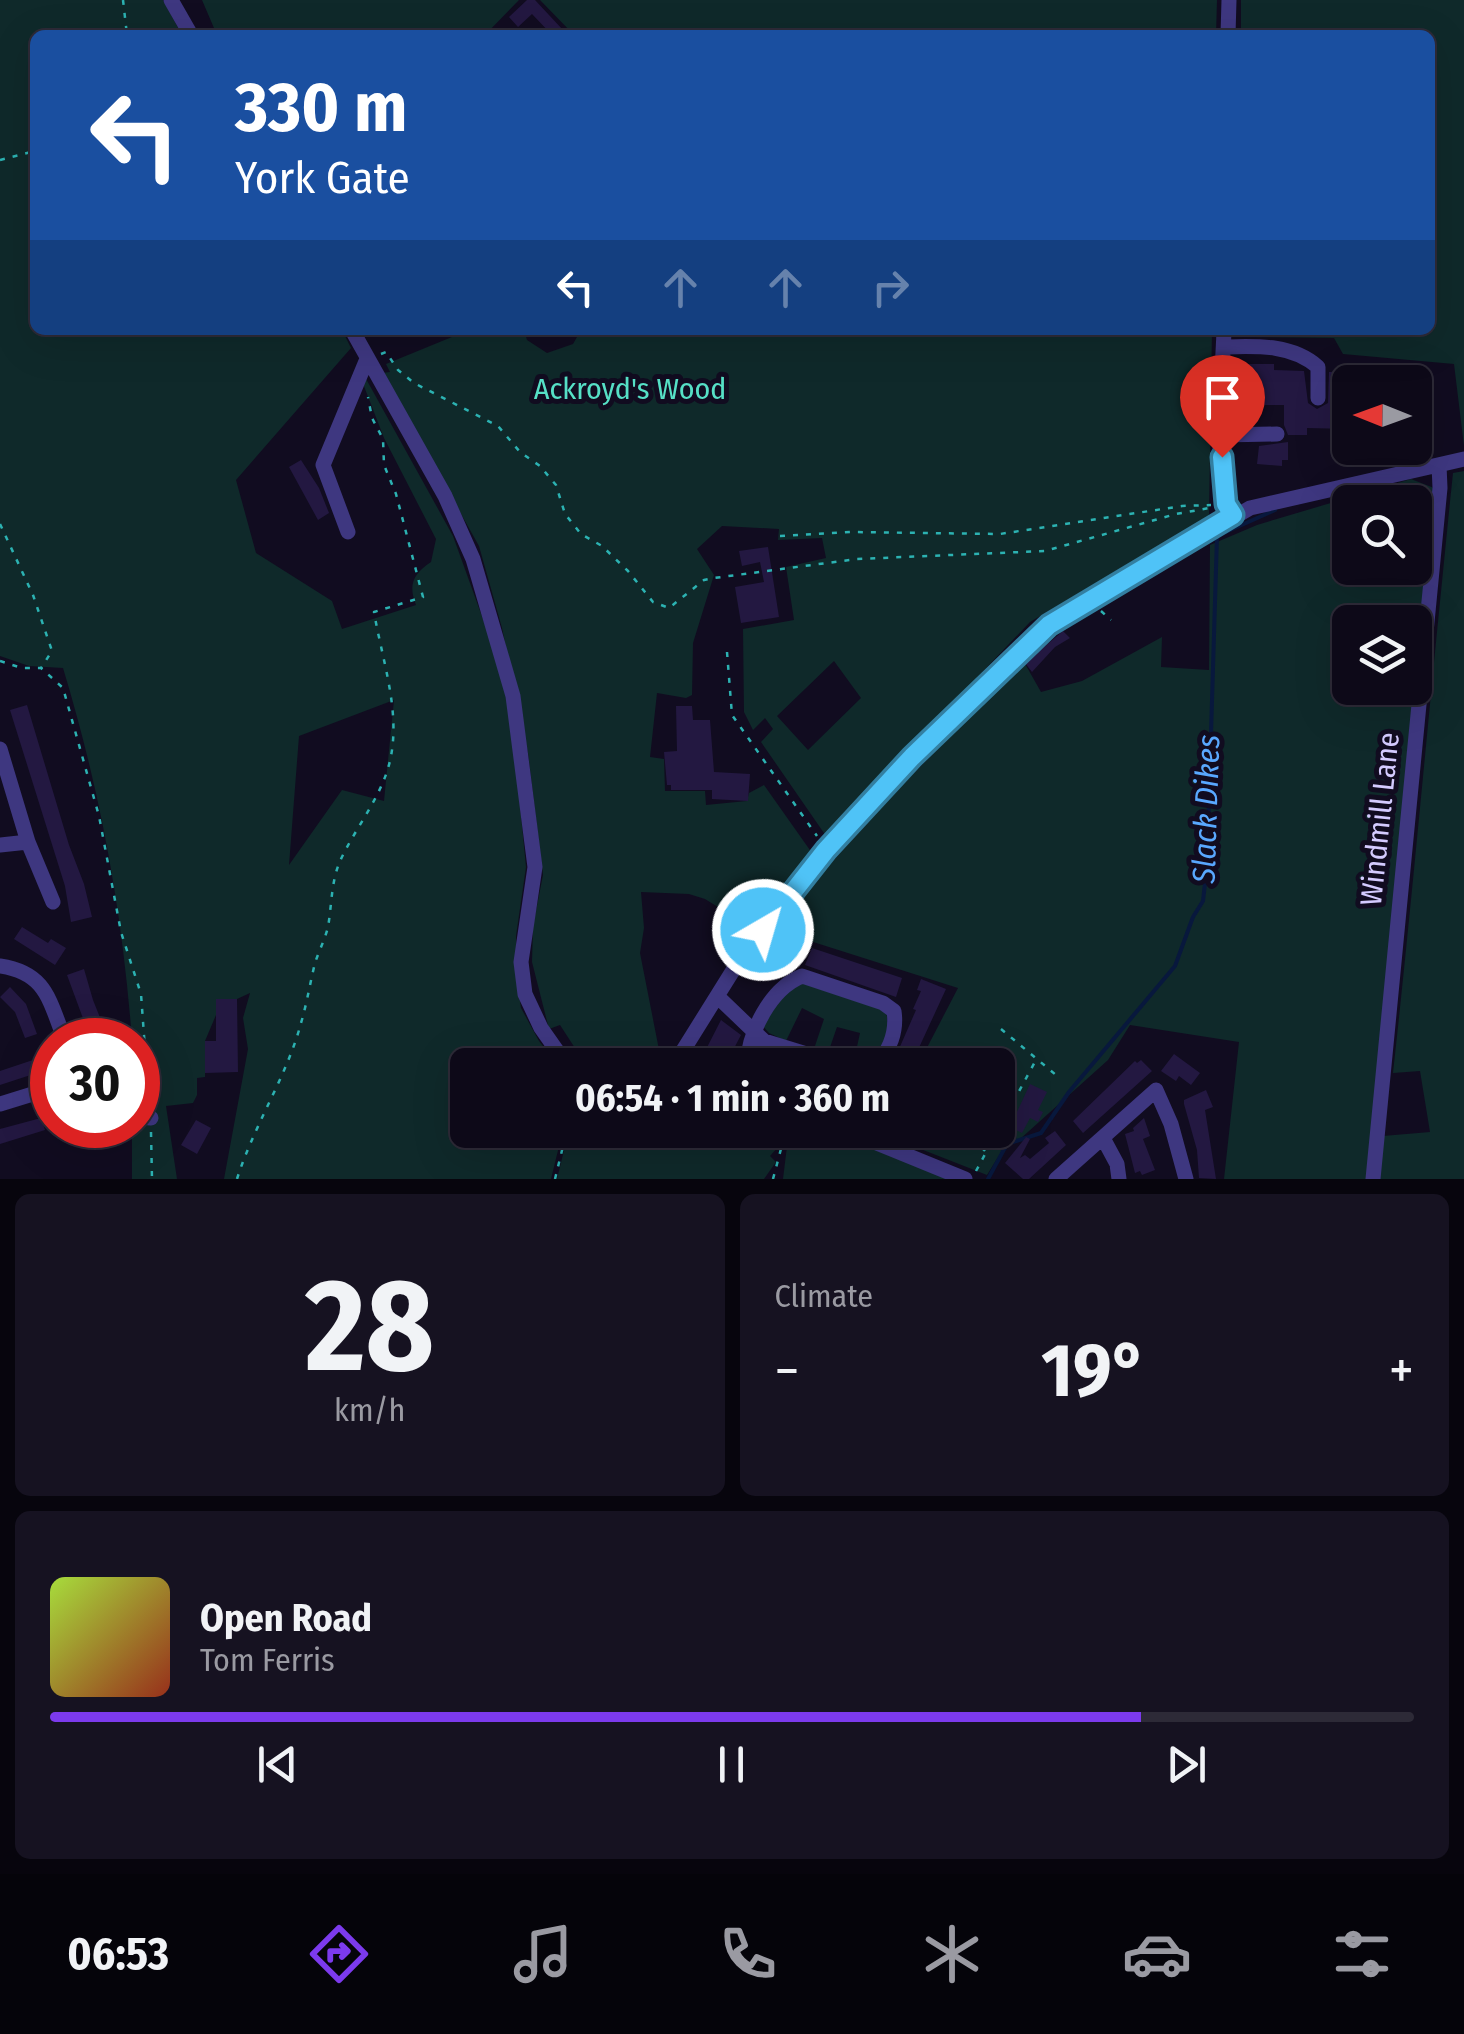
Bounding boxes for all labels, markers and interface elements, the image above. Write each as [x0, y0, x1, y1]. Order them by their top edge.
text: 330 m [235, 66, 407, 150]
icon: left [70, 70, 200, 200]
text: York Gate [235, 151, 410, 205]
icon: left [548, 260, 603, 315]
icon: ahead [653, 260, 708, 315]
icon: ahead [758, 260, 813, 315]
icon: right [863, 260, 918, 315]
pin [1180, 355, 1265, 458]
north arrow [1332, 365, 1432, 465]
map controls [1332, 365, 1432, 705]
icon: arrive [1195, 370, 1250, 425]
park label: Ackroyd's Wood [534, 371, 726, 407]
button: search [1332, 485, 1432, 585]
button: layers [1332, 605, 1432, 705]
street label: Windmill Lane [1353, 731, 1407, 907]
water label: Slack Dikes [1184, 734, 1228, 885]
position arrow [711, 878, 815, 982]
speed limit sign: 30 [30, 1018, 160, 1148]
text: 06:54 · 1 min · 360 m [575, 1075, 890, 1121]
text: 28 [305, 1248, 434, 1404]
text: Climate [775, 1277, 873, 1315]
text: 19° [1041, 1326, 1147, 1416]
text: − [775, 1338, 799, 1404]
text: + [1389, 1338, 1414, 1404]
text: km/h [334, 1391, 405, 1429]
text: Open Road [200, 1595, 372, 1641]
text: Tom Ferris [200, 1641, 335, 1679]
icon: previous [250, 1737, 305, 1792]
icon: pause [704, 1737, 759, 1792]
icon: next [1159, 1737, 1214, 1792]
icon: directions [304, 1919, 374, 1989]
icon: music [508, 1919, 578, 1989]
icon: phone [713, 1919, 783, 1989]
icon: climate [917, 1919, 987, 1989]
icon: car [1122, 1919, 1192, 1989]
icon: filters [1327, 1919, 1397, 1989]
text: 06:53 [67, 1927, 169, 1981]

